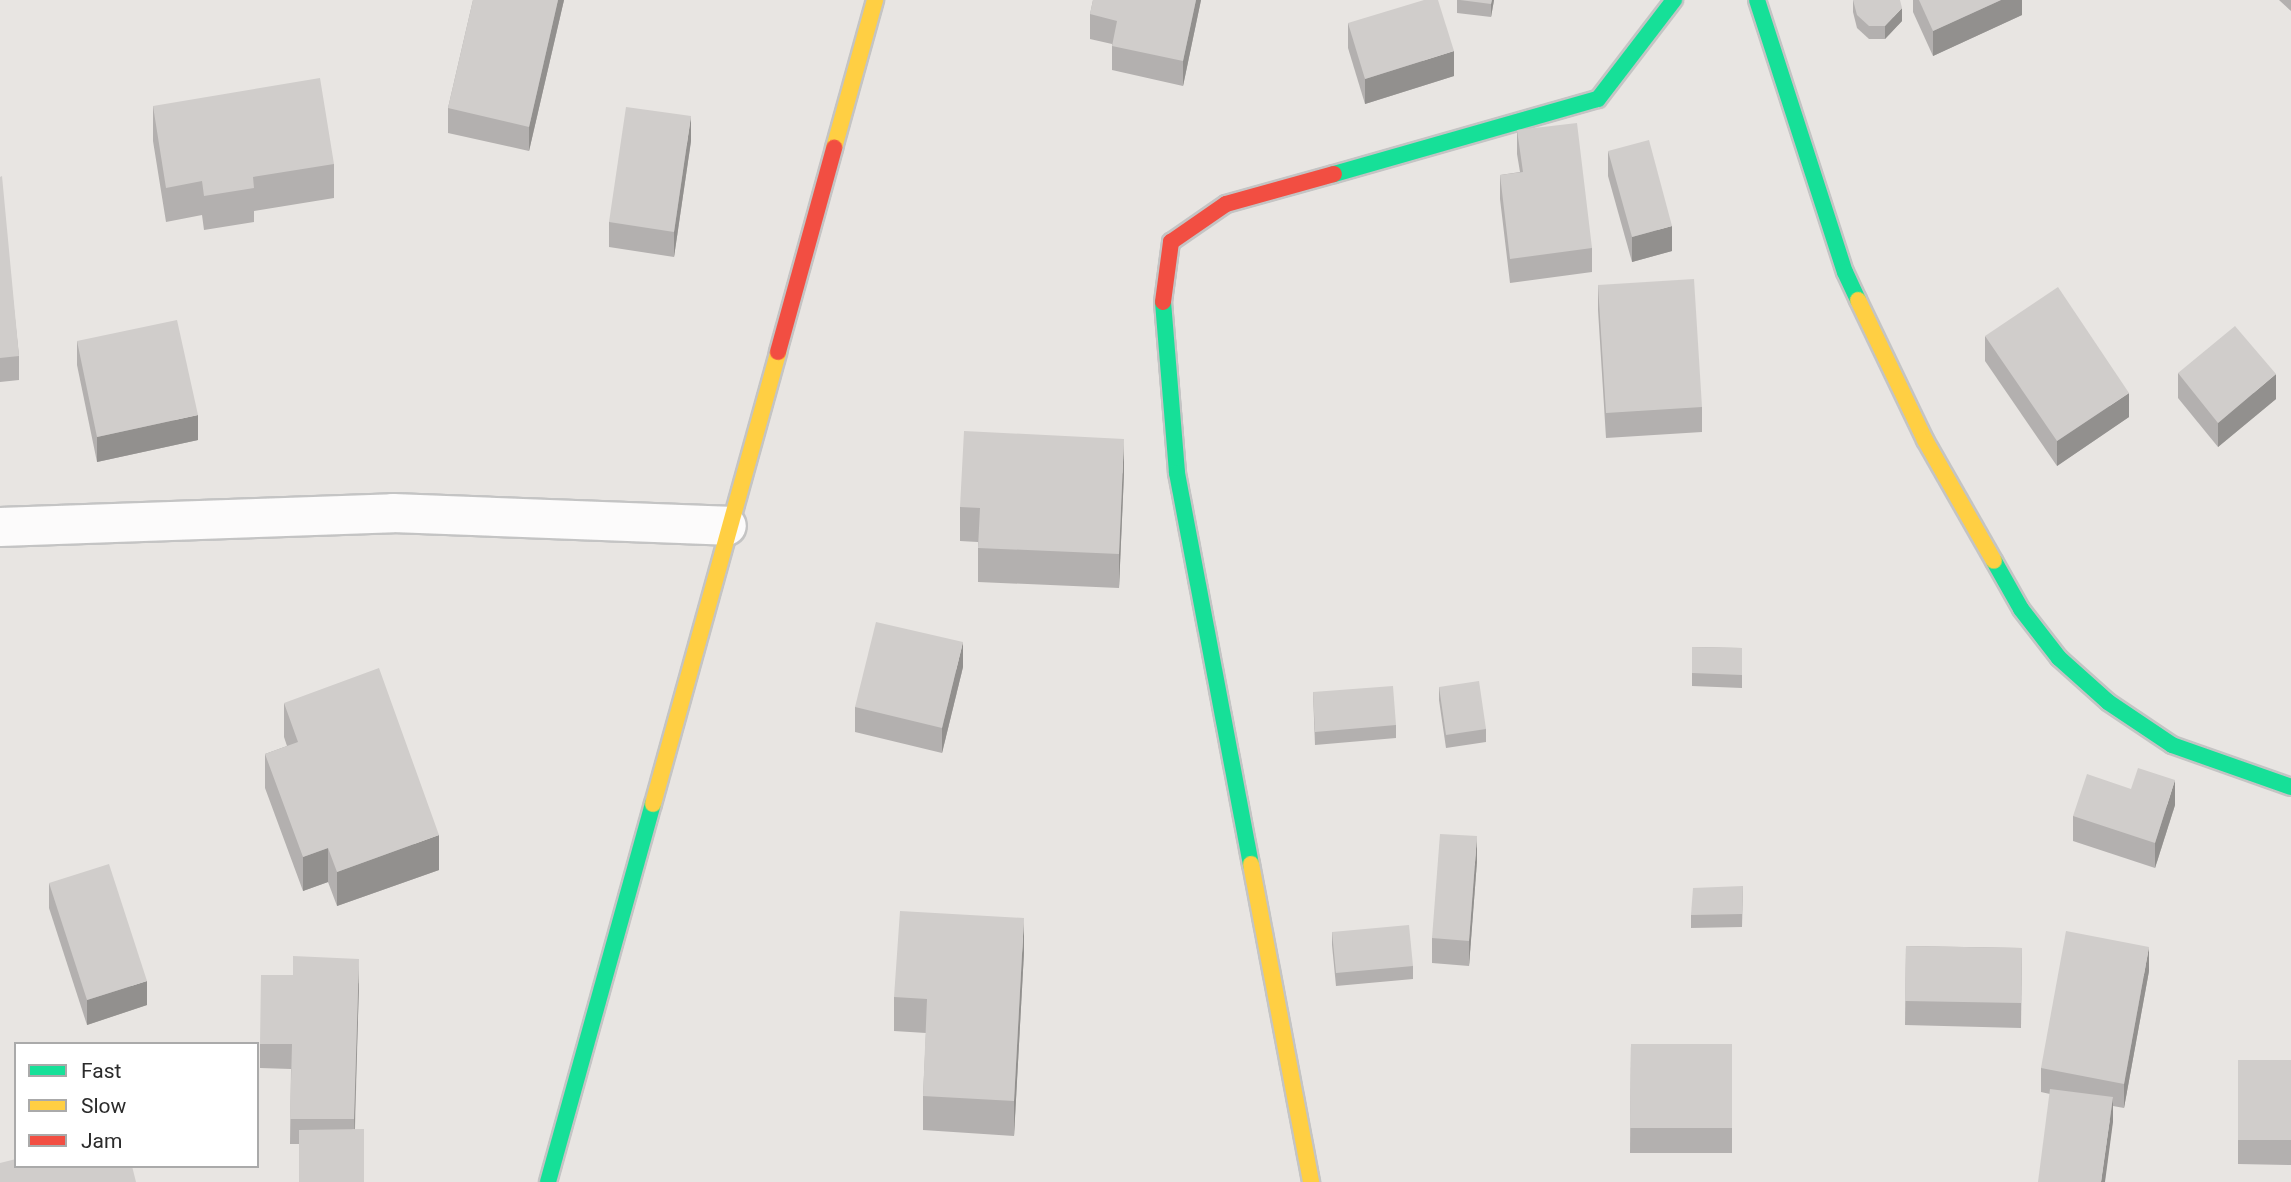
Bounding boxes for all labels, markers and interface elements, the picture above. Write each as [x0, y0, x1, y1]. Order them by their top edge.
legend [14, 1042, 259, 1168]
text: Fast [81, 1059, 121, 1083]
text: Slow [81, 1094, 126, 1118]
text: Jam [81, 1129, 122, 1153]

